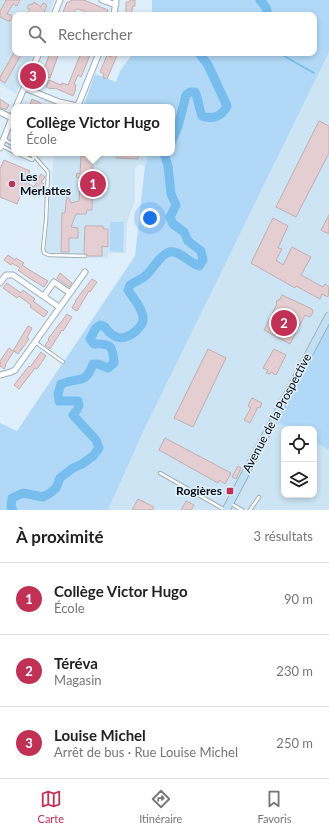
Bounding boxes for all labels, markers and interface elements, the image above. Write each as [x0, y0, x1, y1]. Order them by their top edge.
search box [12, 12, 317, 56]
icon: search [26, 23, 48, 45]
text: Rechercher [58, 25, 132, 43]
pin: 3 [20, 61, 46, 91]
popup [11, 104, 175, 156]
text: Collège Victor Hugo [26, 113, 160, 131]
text: École [26, 131, 57, 147]
place label: Les Merlattes [20, 169, 71, 198]
pin: 1 [80, 169, 106, 199]
marker: Les Merlattes [7, 179, 17, 189]
your location [140, 208, 160, 228]
pin: 2 [271, 308, 297, 338]
street label: Avenue de la Prospective [239, 351, 314, 475]
map controls [281, 426, 317, 498]
button: locate [281, 426, 317, 462]
button: layers [281, 462, 317, 498]
place label: Rogières [176, 483, 222, 498]
marker: Rogières [225, 486, 235, 496]
text: À proximité [16, 526, 104, 547]
text: 3 résultats [254, 528, 313, 544]
text: Collège Victor Hugo [54, 582, 188, 600]
text: 1 [25, 591, 33, 607]
text: 90 m [284, 591, 313, 607]
text: École [54, 600, 85, 616]
text: Téréva [54, 654, 98, 672]
text: 2 [25, 663, 33, 679]
text: 230 m [276, 663, 313, 679]
text: Magasin [54, 672, 102, 688]
text: Louise Michel [54, 726, 146, 744]
text: 3 [25, 735, 33, 751]
text: 250 m [276, 735, 313, 751]
text: Arrêt de bus · Rue Louise Michel [54, 744, 238, 760]
tab: Carte [38, 788, 64, 825]
tab: Itinéraire [139, 788, 182, 825]
tab: Favoris [257, 788, 291, 825]

